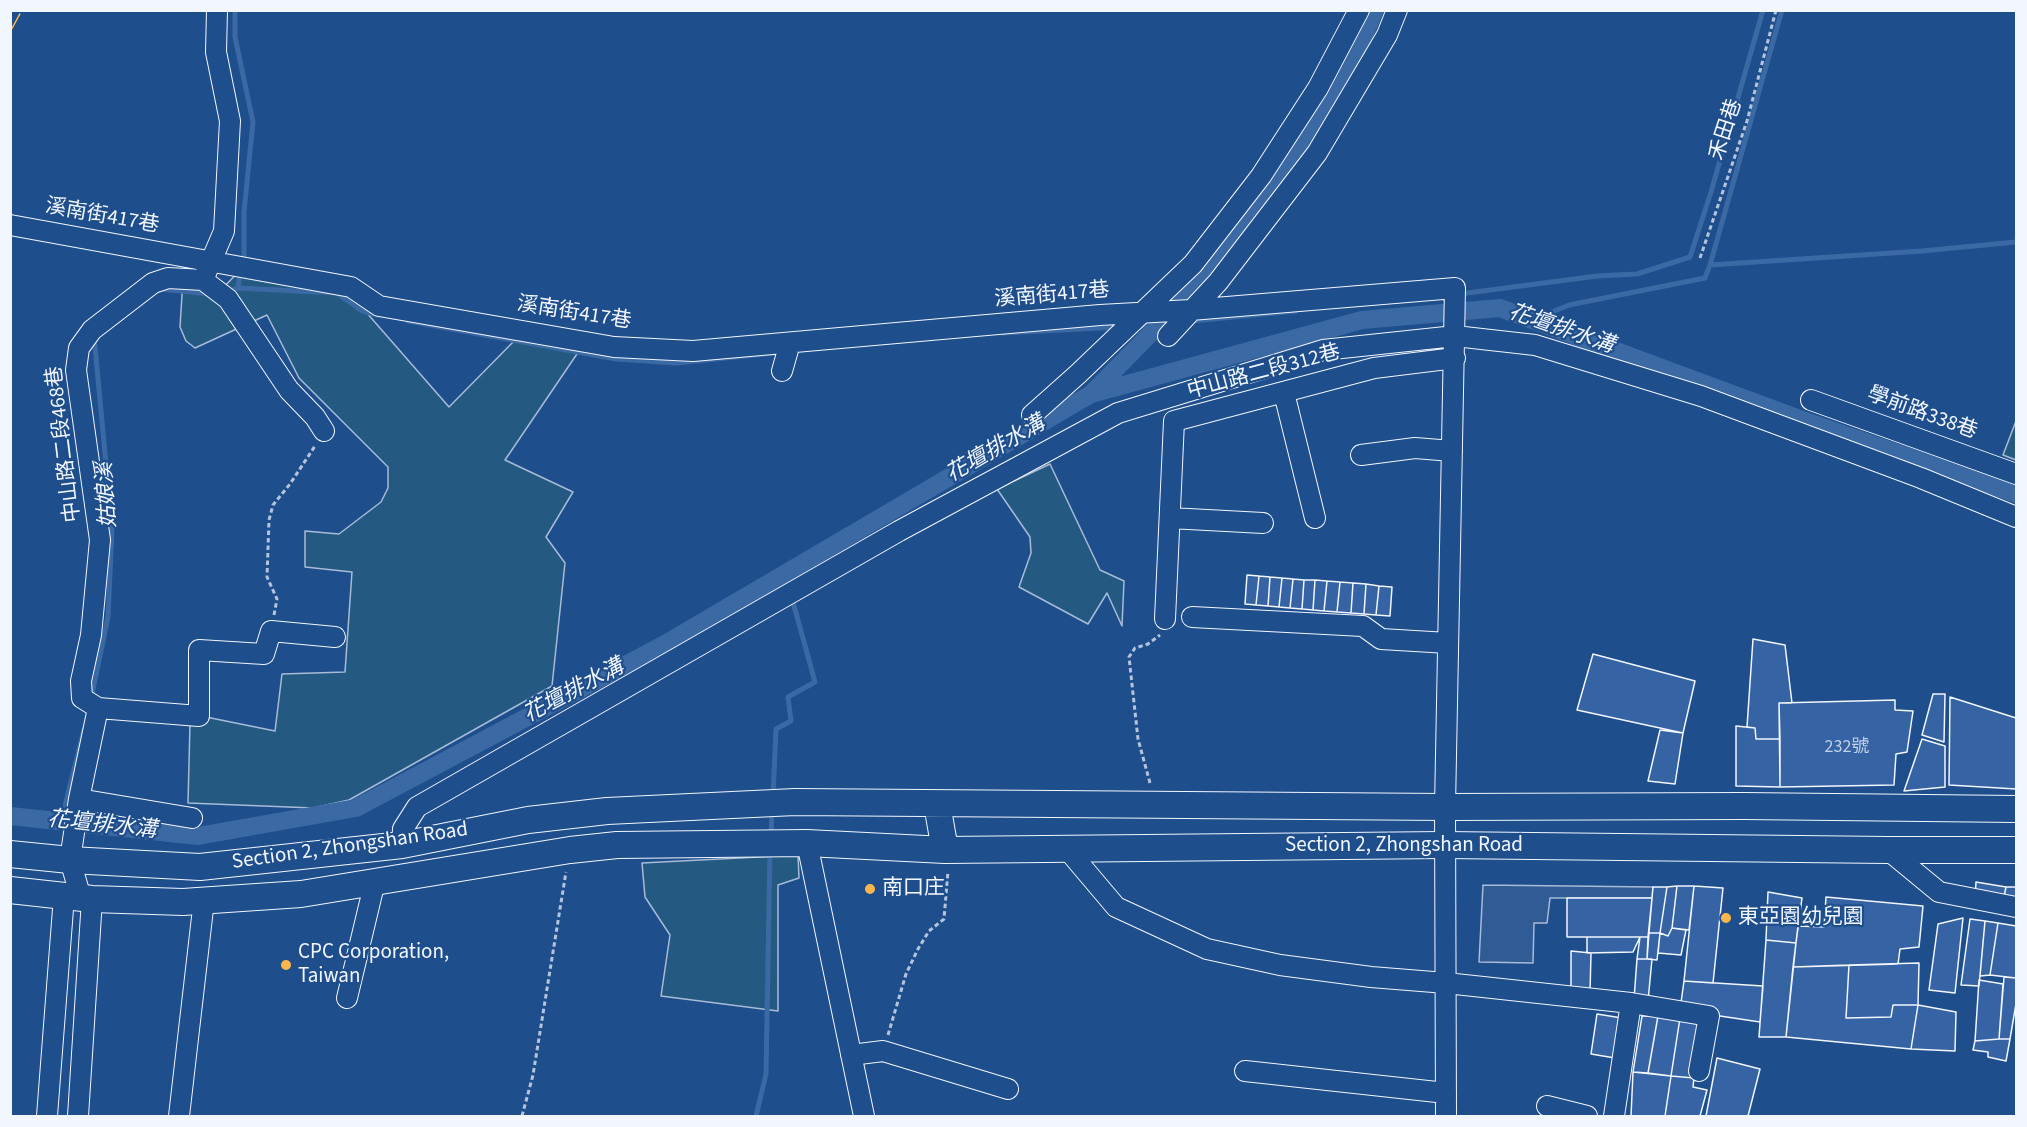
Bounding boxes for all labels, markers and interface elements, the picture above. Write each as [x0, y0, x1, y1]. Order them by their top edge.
street label: 禾田巷 [1705, 96, 1749, 164]
street label: 溪南街417巷 [43, 195, 161, 239]
street label: 溪南街417巷 [993, 278, 1111, 314]
street label: 溪南街417巷 [515, 293, 633, 335]
water label: 花壇排水溝 [1505, 300, 1617, 360]
street label: 中山路二段312巷 [1185, 340, 1343, 406]
street label: 中山路二段468巷 [43, 364, 87, 524]
street label: 學前路338巷 [1864, 382, 1980, 446]
water label: 花壇排水溝 [942, 411, 1050, 489]
water label: 姑娘溪 [93, 461, 123, 529]
water label: 花壇排水溝 [519, 655, 629, 729]
house number: 232號 [1825, 737, 1869, 759]
water label: 花壇排水溝 [46, 807, 158, 845]
street label: Section 2, Zhongshan Road [230, 818, 470, 876]
street label: Section 2, Zhongshan Road [1285, 833, 1523, 859]
place label: 南口庄 [882, 876, 945, 902]
marker: 南口庄 [863, 882, 877, 896]
place label: 東亞園幼兒園 [1738, 905, 1864, 931]
marker: 東亞園幼兒園 [1719, 911, 1733, 925]
place label: CPC Corporation, Taiwan [298, 940, 449, 990]
marker: CPC Corporation, Taiwan [279, 958, 293, 972]

